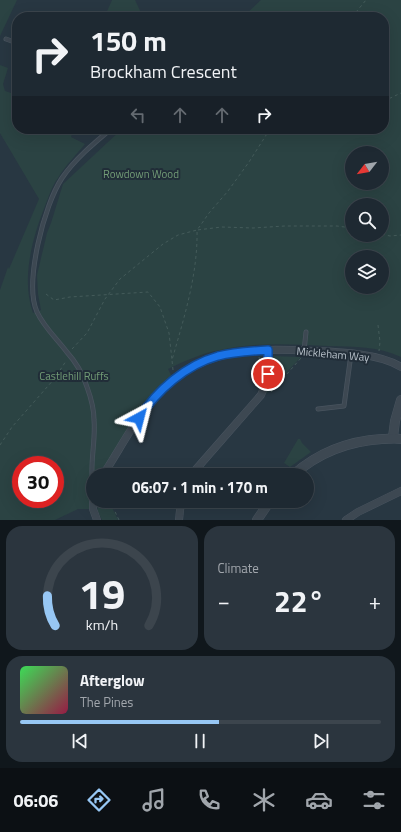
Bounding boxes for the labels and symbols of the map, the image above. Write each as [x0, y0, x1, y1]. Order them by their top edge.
north arrow [345, 146, 389, 190]
park label: Rowdown Wood [103, 166, 179, 182]
street label: Mickleham Way [296, 343, 371, 365]
pin [251, 357, 285, 391]
park label: Castlehill Ruffs [39, 368, 109, 384]
position arrow [118, 397, 160, 439]
speed limit sign: 30 [12, 456, 64, 508]

